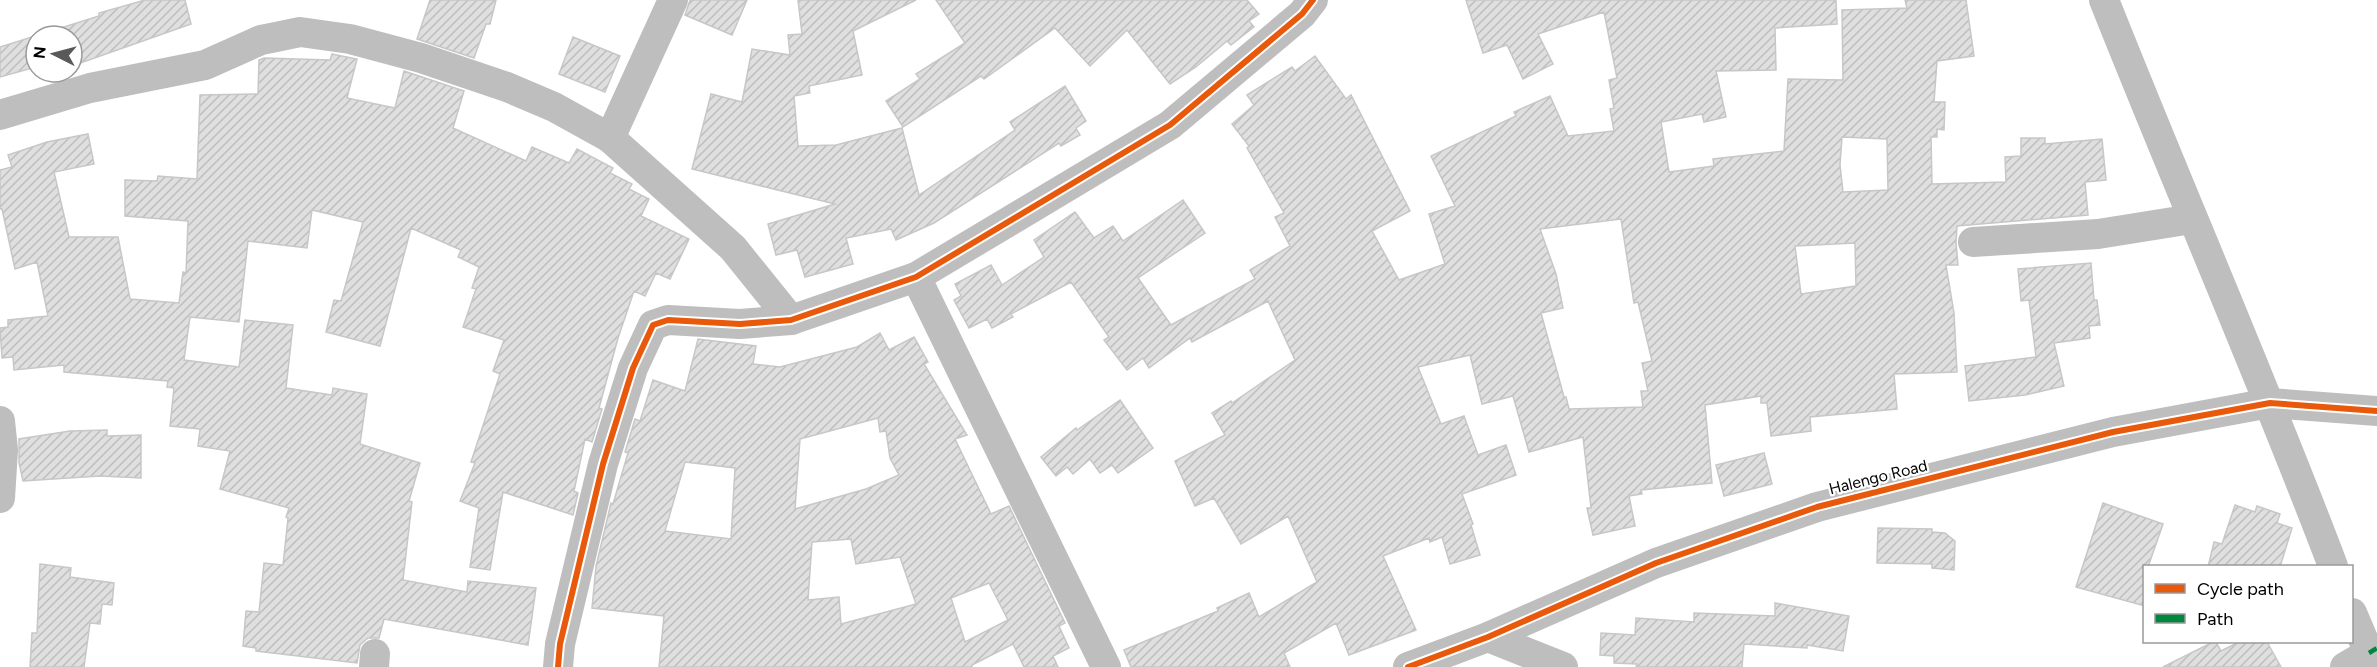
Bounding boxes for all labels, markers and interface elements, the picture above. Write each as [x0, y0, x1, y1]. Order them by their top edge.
north arrow [24, 24, 84, 84]
text: N [29, 45, 50, 60]
street label: Halengo Road [1827, 456, 1929, 498]
legend [2143, 565, 2353, 643]
text: Cycle path [2197, 578, 2284, 600]
text: Path [2197, 608, 2233, 630]

